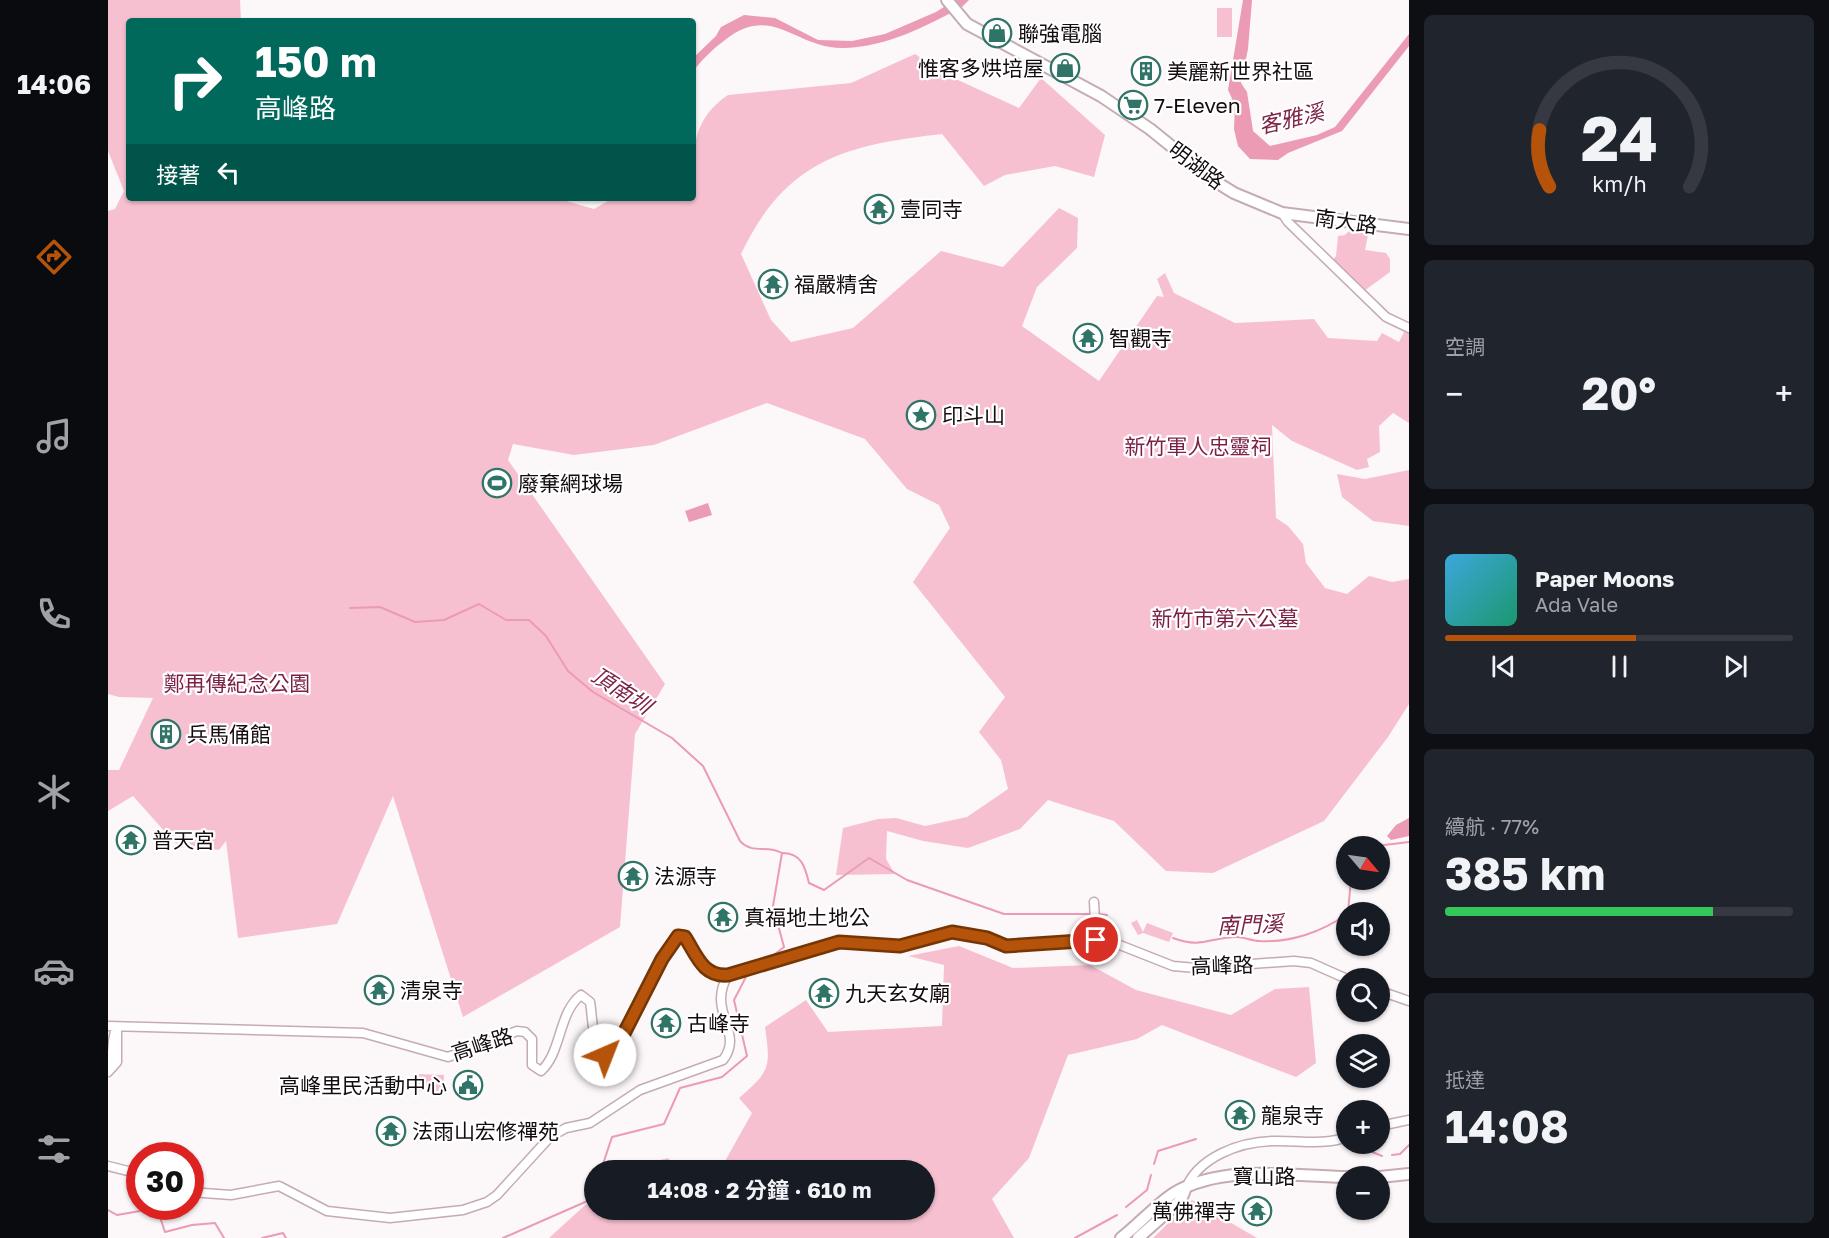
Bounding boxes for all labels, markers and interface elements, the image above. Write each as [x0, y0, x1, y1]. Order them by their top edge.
shop icon: 聯強電腦 [981, 17, 1013, 49]
place label: 聯強電腦 [1018, 20, 1102, 46]
text: 150 m [255, 36, 377, 86]
icon: right [156, 42, 234, 120]
shop icon: 惟客多烘培屋 [1049, 52, 1081, 84]
place label: 惟客多烘培屋 [918, 55, 1044, 81]
building icon: 美麗新世界社區 [1130, 55, 1162, 87]
place label: 美麗新世界社區 [1167, 58, 1314, 84]
text: 14:06 [17, 68, 91, 100]
supermarket icon: 7-Eleven [1117, 89, 1149, 121]
text: 高峰路 [255, 92, 336, 124]
place label: 7-Eleven [1154, 92, 1241, 118]
water label: 客雅溪 [1256, 97, 1329, 139]
text: 24 [1580, 100, 1658, 175]
street label: 明湖路 [1164, 136, 1230, 194]
icon: left [212, 156, 245, 189]
text: 接著 [156, 161, 200, 188]
text: km/h [1592, 171, 1646, 197]
temple icon: 壹同寺 [863, 193, 895, 225]
place label: 壹同寺 [900, 196, 963, 222]
street label: 南大路 [1313, 204, 1379, 238]
icon: directions [33, 236, 75, 278]
temple icon: 福嚴精舍 [757, 268, 789, 300]
place label: 福嚴精舍 [794, 271, 878, 297]
temple icon: 智觀寺 [1072, 322, 1104, 354]
place label: 智觀寺 [1109, 325, 1172, 351]
text: 空調 [1445, 334, 1485, 358]
text: 20° [1582, 366, 1656, 420]
text: − [1445, 374, 1463, 413]
text: + [1775, 374, 1793, 413]
place icon: 印斗山 [905, 399, 937, 431]
place label: 印斗山 [942, 402, 1005, 428]
icon: music [33, 415, 75, 457]
park label: 新竹軍人忠靈祠 [1125, 433, 1272, 459]
sports icon: 廢棄網球場 [481, 467, 513, 499]
place label: 廢棄網球場 [518, 470, 623, 496]
text: Paper Moons [1535, 565, 1674, 592]
text: Ada Vale [1535, 592, 1618, 616]
icon: phone [33, 593, 75, 635]
park label: 新竹市第六公墓 [1152, 605, 1299, 631]
icon: previous [1487, 650, 1520, 683]
icon: pause [1603, 650, 1636, 683]
icon: next [1719, 650, 1752, 683]
water label: 頂南圳 [587, 661, 660, 721]
park label: 鄭再傳紀念公園 [164, 670, 311, 696]
building icon: 兵馬俑館 [150, 718, 182, 750]
place label: 兵馬俑館 [187, 721, 271, 747]
icon: climate [33, 771, 75, 813]
text: 續航 · 77% [1445, 814, 1539, 838]
temple icon: 普天宮 [115, 824, 147, 856]
place label: 普天宮 [152, 827, 215, 853]
north arrow [1336, 836, 1390, 890]
map controls [1336, 836, 1390, 1220]
text: 385 km [1445, 846, 1605, 900]
temple icon: 法源寺 [617, 860, 649, 892]
place label: 法源寺 [654, 863, 717, 889]
temple icon: 真福地土地公 [707, 901, 739, 933]
button: sound [1336, 902, 1390, 956]
place label: 真福地土地公 [744, 904, 870, 930]
water label: 南門溪 [1217, 909, 1286, 939]
pin [1070, 914, 1121, 965]
icon: arrive [1079, 923, 1112, 956]
icon: car [33, 950, 75, 992]
street label: 高峰路 [1190, 951, 1254, 979]
button: search [1336, 968, 1390, 1022]
temple icon: 清泉寺 [363, 974, 395, 1006]
place label: 清泉寺 [400, 977, 463, 1003]
temple icon: 九天玄女廟 [808, 977, 840, 1009]
place label: 九天玄女廟 [845, 980, 950, 1006]
temple icon: 古峰寺 [650, 1007, 682, 1039]
place label: 古峰寺 [687, 1010, 750, 1036]
street label: 高峰路 [448, 1022, 516, 1066]
position arrow [573, 1023, 637, 1087]
button: layers [1336, 1034, 1390, 1088]
text: 抵達 [1445, 1067, 1485, 1091]
public building icon: 高峰里民活動中心 [452, 1069, 484, 1101]
place label: 高峰里民活動中心 [279, 1072, 447, 1098]
temple icon: 龍泉寺 [1224, 1099, 1256, 1131]
text: 14:08 [1445, 1099, 1569, 1153]
button: + [1336, 1100, 1390, 1154]
place label: 龍泉寺 [1261, 1102, 1324, 1128]
temple icon: 法雨山宏修禪苑 [375, 1115, 407, 1147]
place label: 法雨山宏修禪苑 [412, 1118, 559, 1144]
icon: filters [33, 1128, 75, 1170]
speed limit sign: 30 [126, 1142, 204, 1220]
street label: 寶山路 [1233, 1163, 1296, 1189]
button: − [1336, 1166, 1390, 1220]
text: 14:08 · 2 分鐘 · 610 m [648, 1176, 871, 1203]
temple icon: 萬佛禪寺 [1241, 1195, 1273, 1227]
place label: 萬佛禪寺 [1152, 1198, 1236, 1224]

